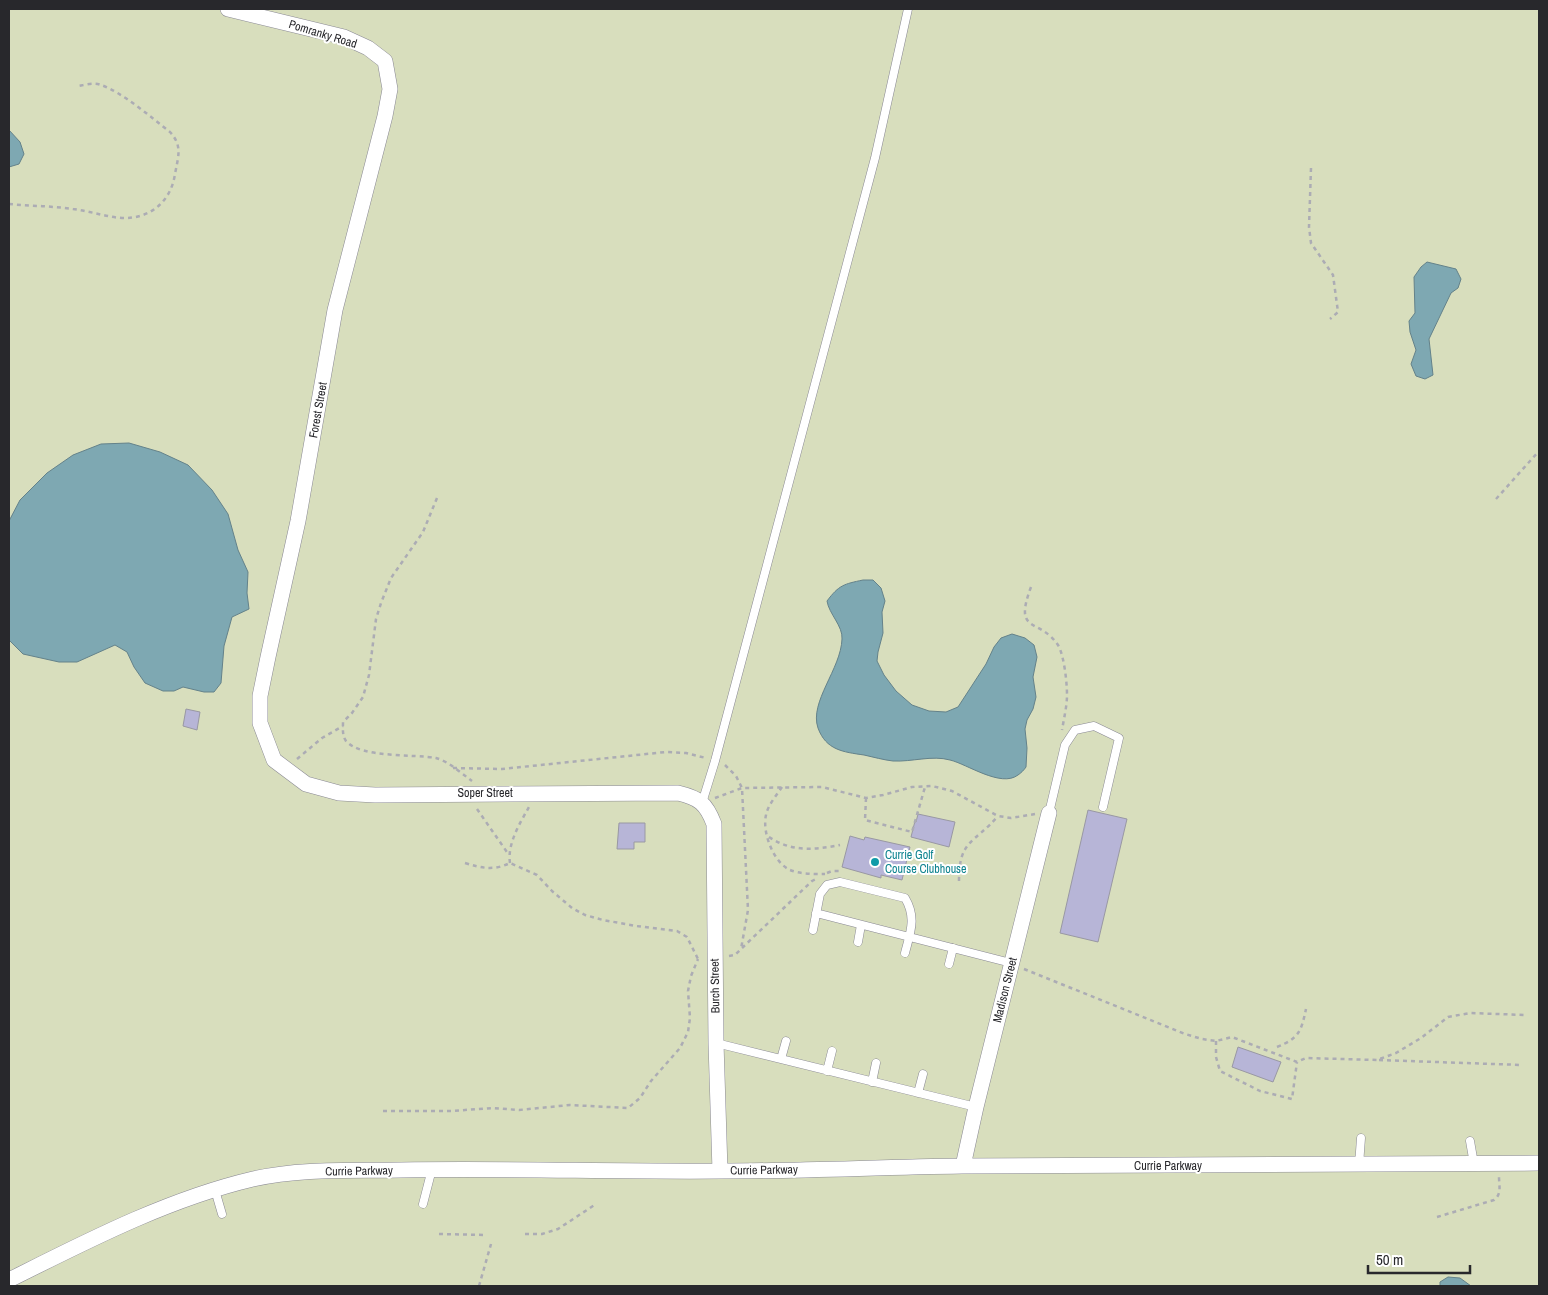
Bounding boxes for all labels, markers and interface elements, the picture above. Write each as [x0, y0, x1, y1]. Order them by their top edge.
street label: Pomranky Road [287, 16, 359, 52]
street label: Forest Street [305, 381, 331, 439]
street label: Soper Street [457, 785, 513, 801]
place label: Currie Golf Course Clubhouse [885, 847, 967, 877]
marker: Currie Golf Course Clubhouse [869, 856, 881, 868]
street label: Madison Street [989, 955, 1021, 1024]
street label: Burch Street [707, 958, 723, 1013]
street label: Currie Parkway [1134, 1158, 1202, 1174]
street label: Currie Parkway [730, 1161, 798, 1179]
street label: Currie Parkway [325, 1162, 393, 1180]
scale bar [1368, 1242, 1470, 1274]
text: 50 m [1376, 1249, 1403, 1270]

